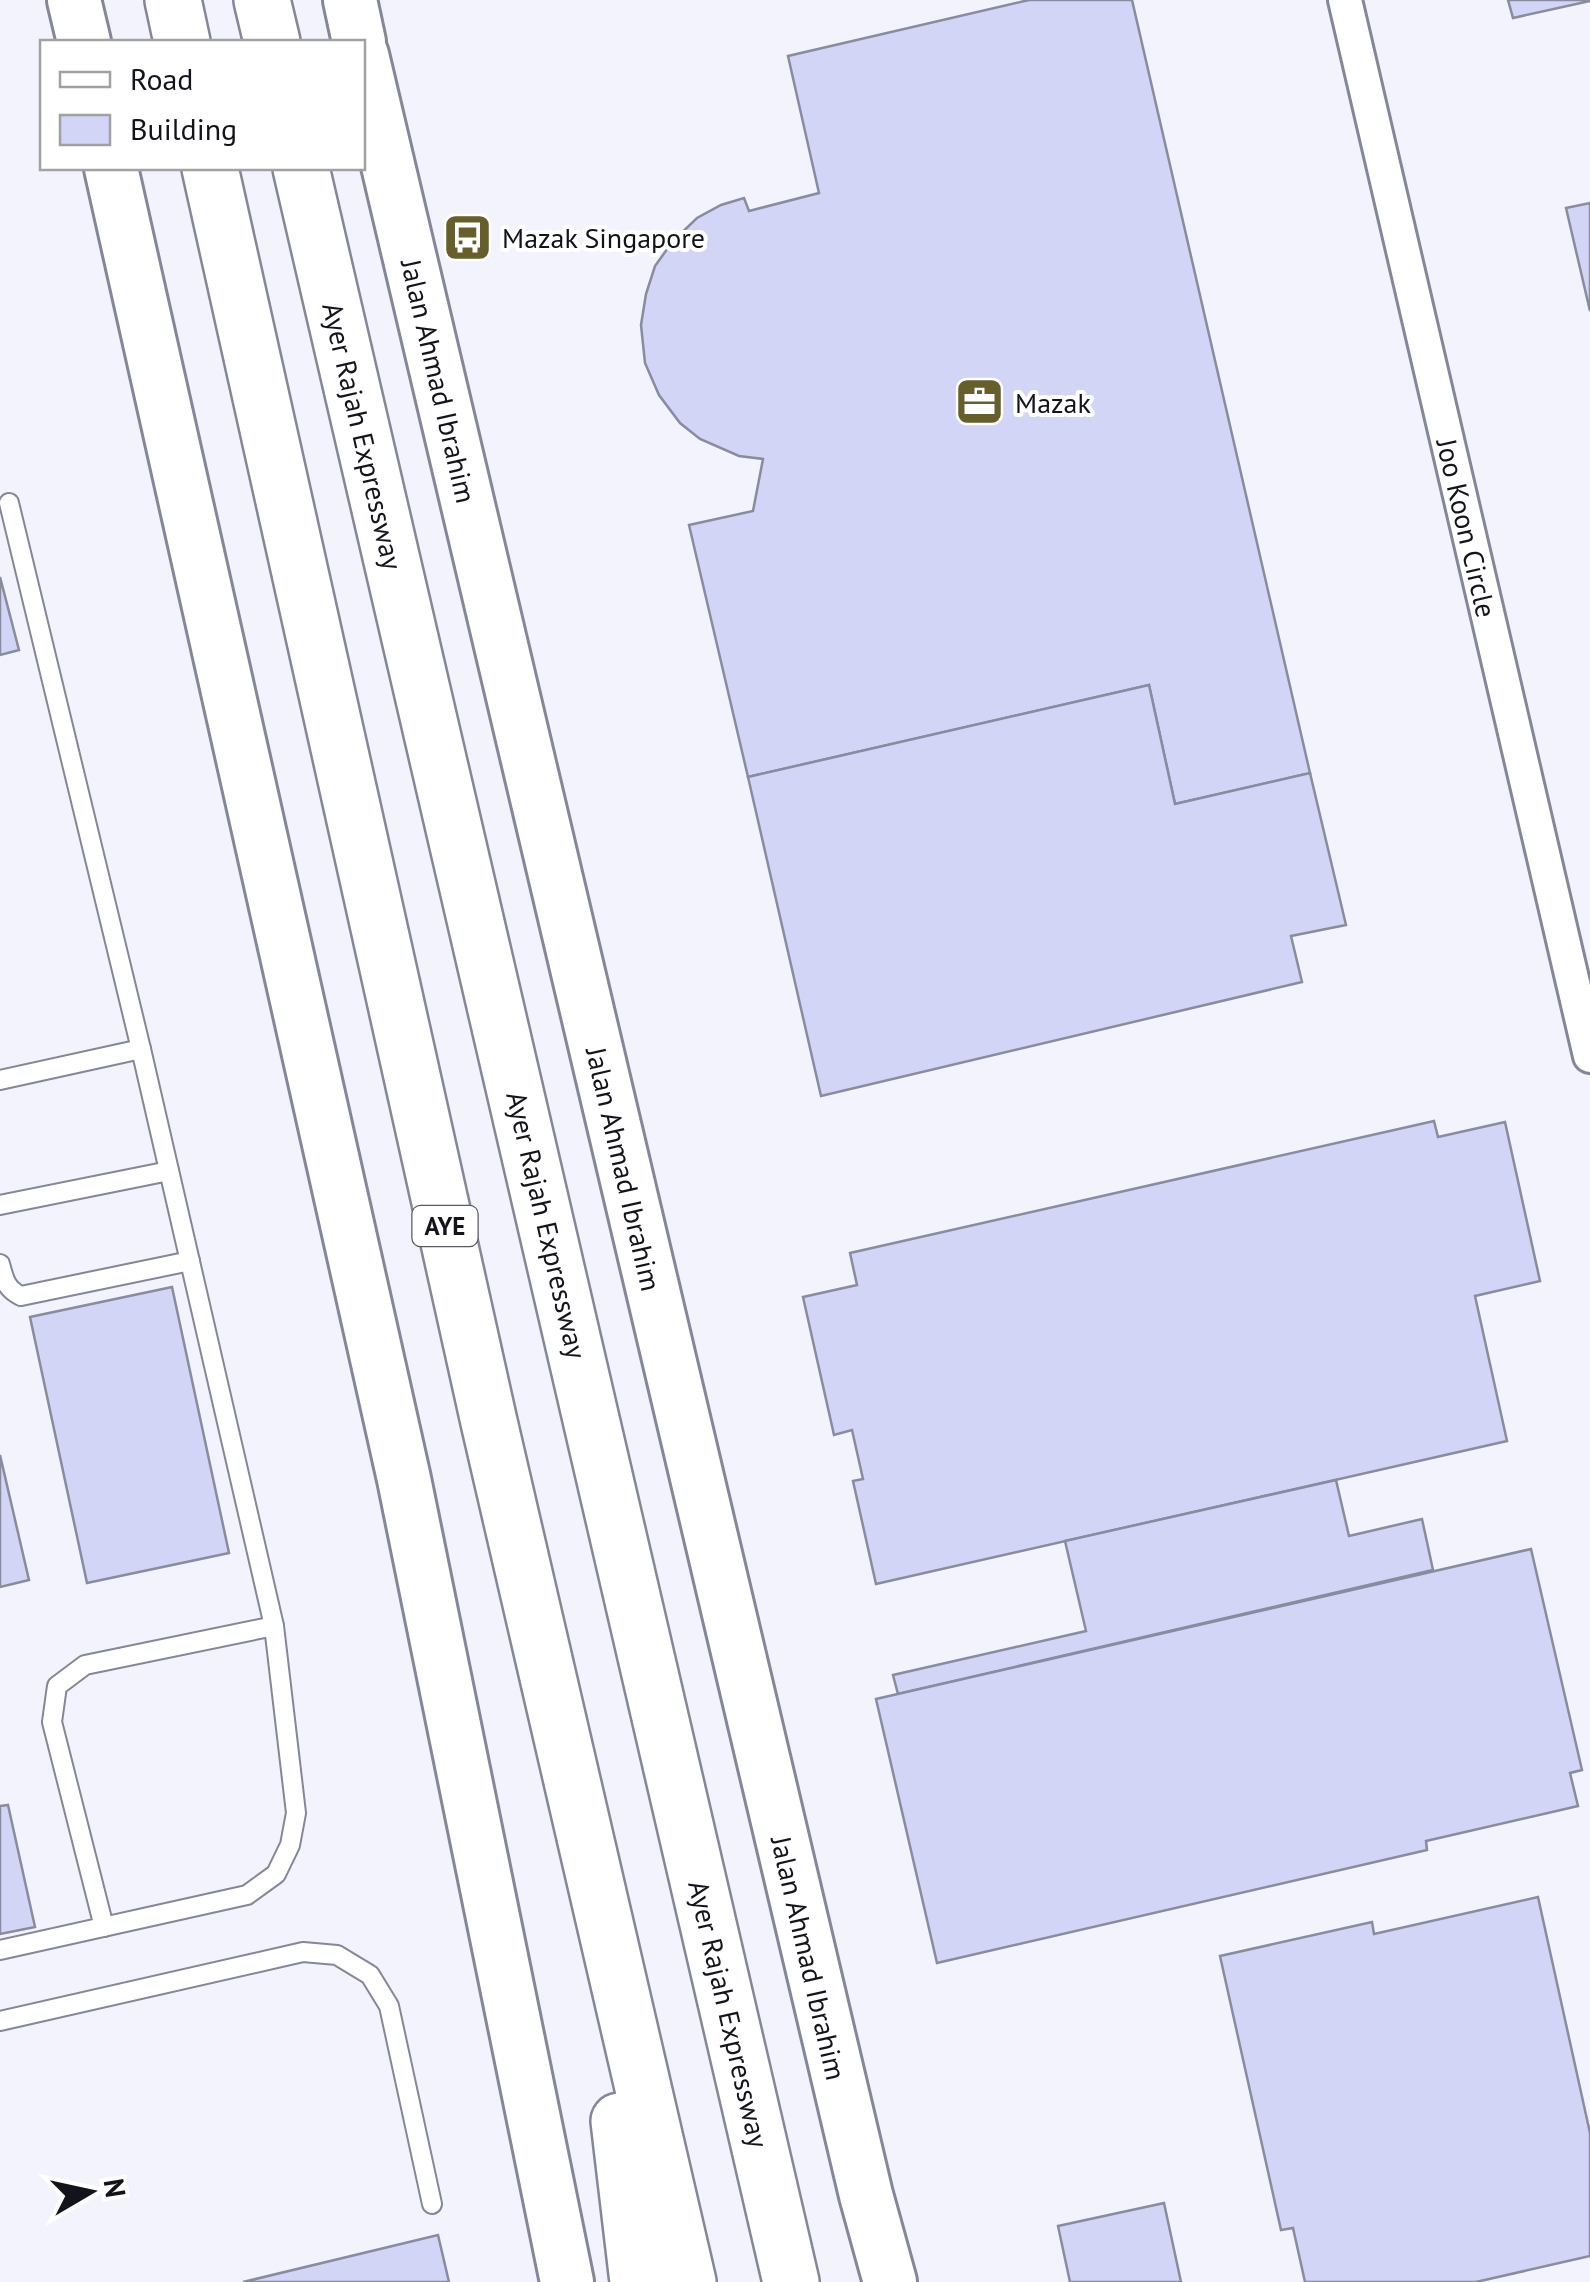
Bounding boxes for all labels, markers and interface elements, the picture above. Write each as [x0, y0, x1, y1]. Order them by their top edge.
legend [40, 40, 365, 170]
text: Road [130, 59, 194, 98]
text: Building [130, 109, 237, 148]
bus stop icon: Mazak Singapore [441, 211, 493, 263]
place label: Mazak Singapore [502, 219, 705, 256]
street label: Jalan Ahmad Ibrahim [393, 255, 485, 507]
street label: Ayer Rajah Expressway [314, 299, 412, 573]
office icon: Mazak [954, 376, 1006, 428]
place label: Mazak [1015, 384, 1091, 421]
street label: Joo Koon Circle [1428, 434, 1506, 621]
street label: Jalan Ahmad Ibrahim [578, 1043, 670, 1295]
street label: Ayer Rajah Expressway [498, 1088, 596, 1362]
road number: AYE [412, 1206, 478, 1246]
street label: Jalan Ahmad Ibrahim [763, 1832, 855, 2084]
street label: Ayer Rajah Expressway [680, 1877, 778, 2151]
north arrow [40, 2142, 140, 2242]
text: N [95, 2176, 135, 2200]

